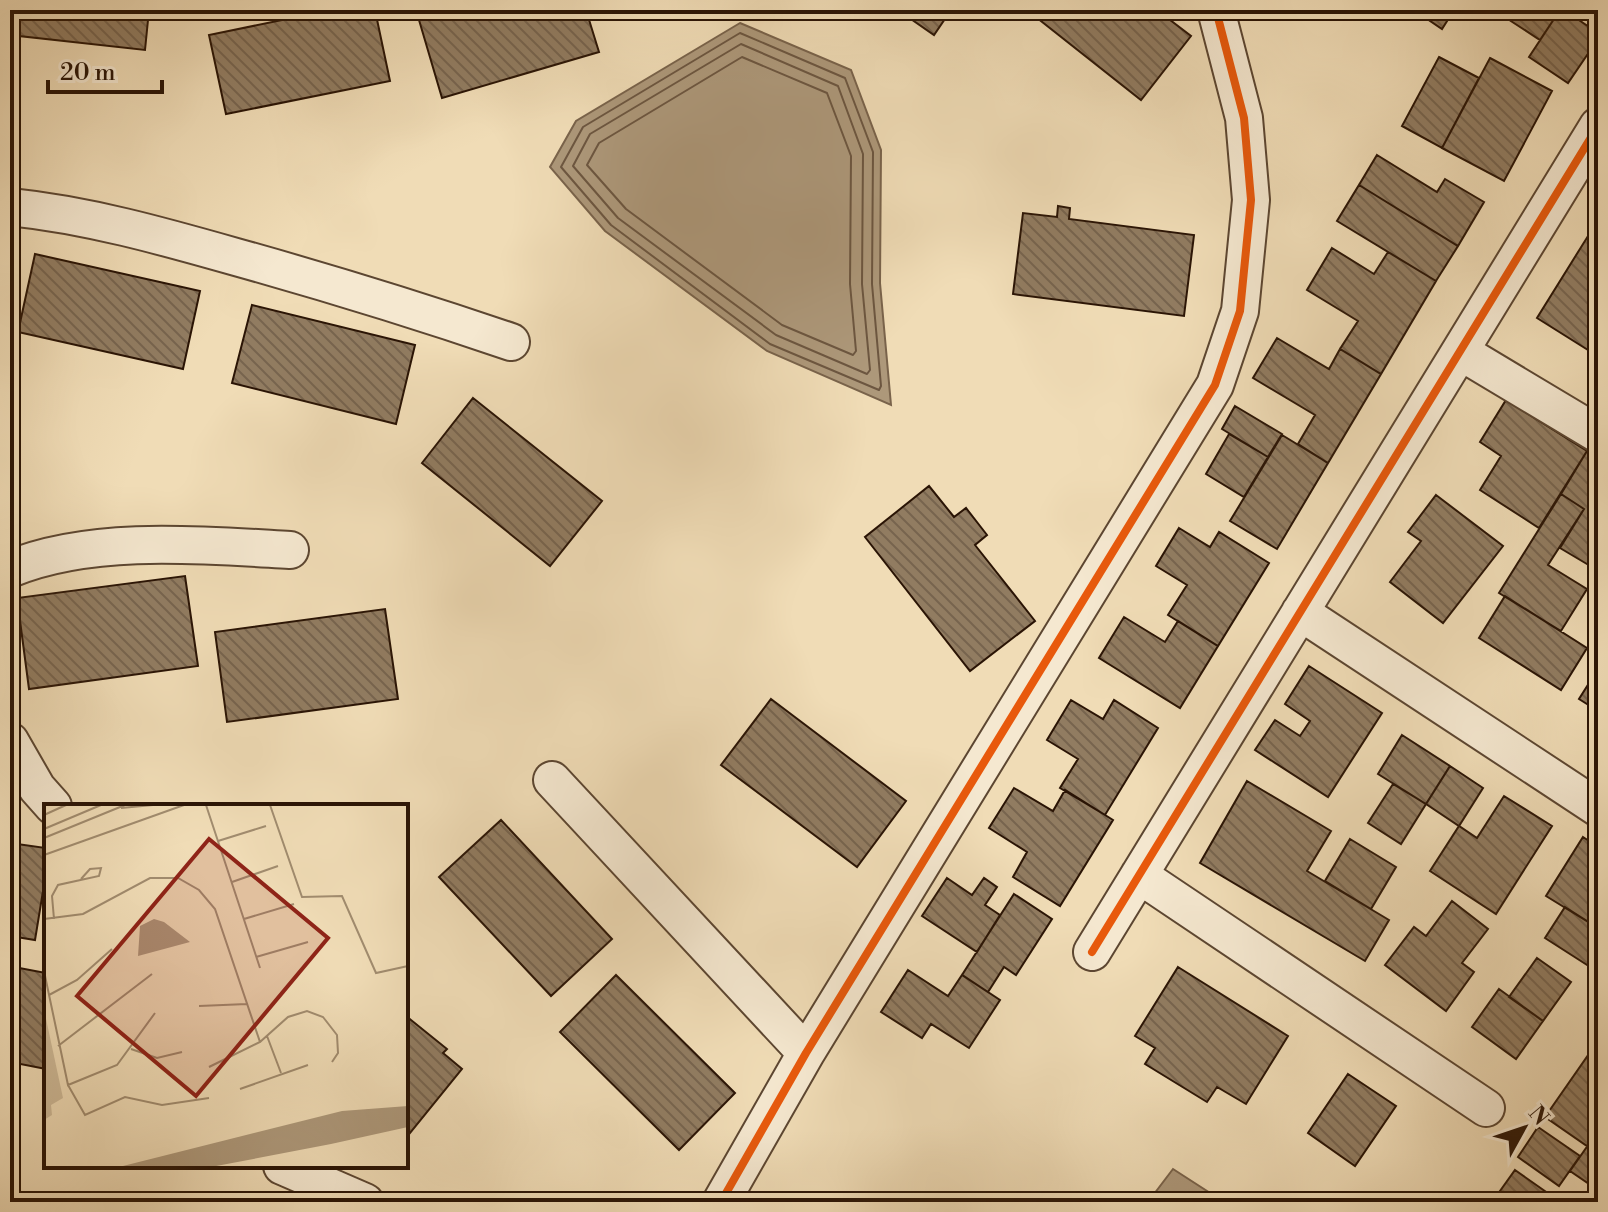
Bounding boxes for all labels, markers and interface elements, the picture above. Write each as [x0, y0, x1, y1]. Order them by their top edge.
scale bar [48, 44, 162, 94]
text: 20 m [60, 58, 116, 88]
inset map [44, 804, 408, 1168]
north arrow [1484, 1088, 1564, 1168]
text: N [1522, 1101, 1554, 1132]

